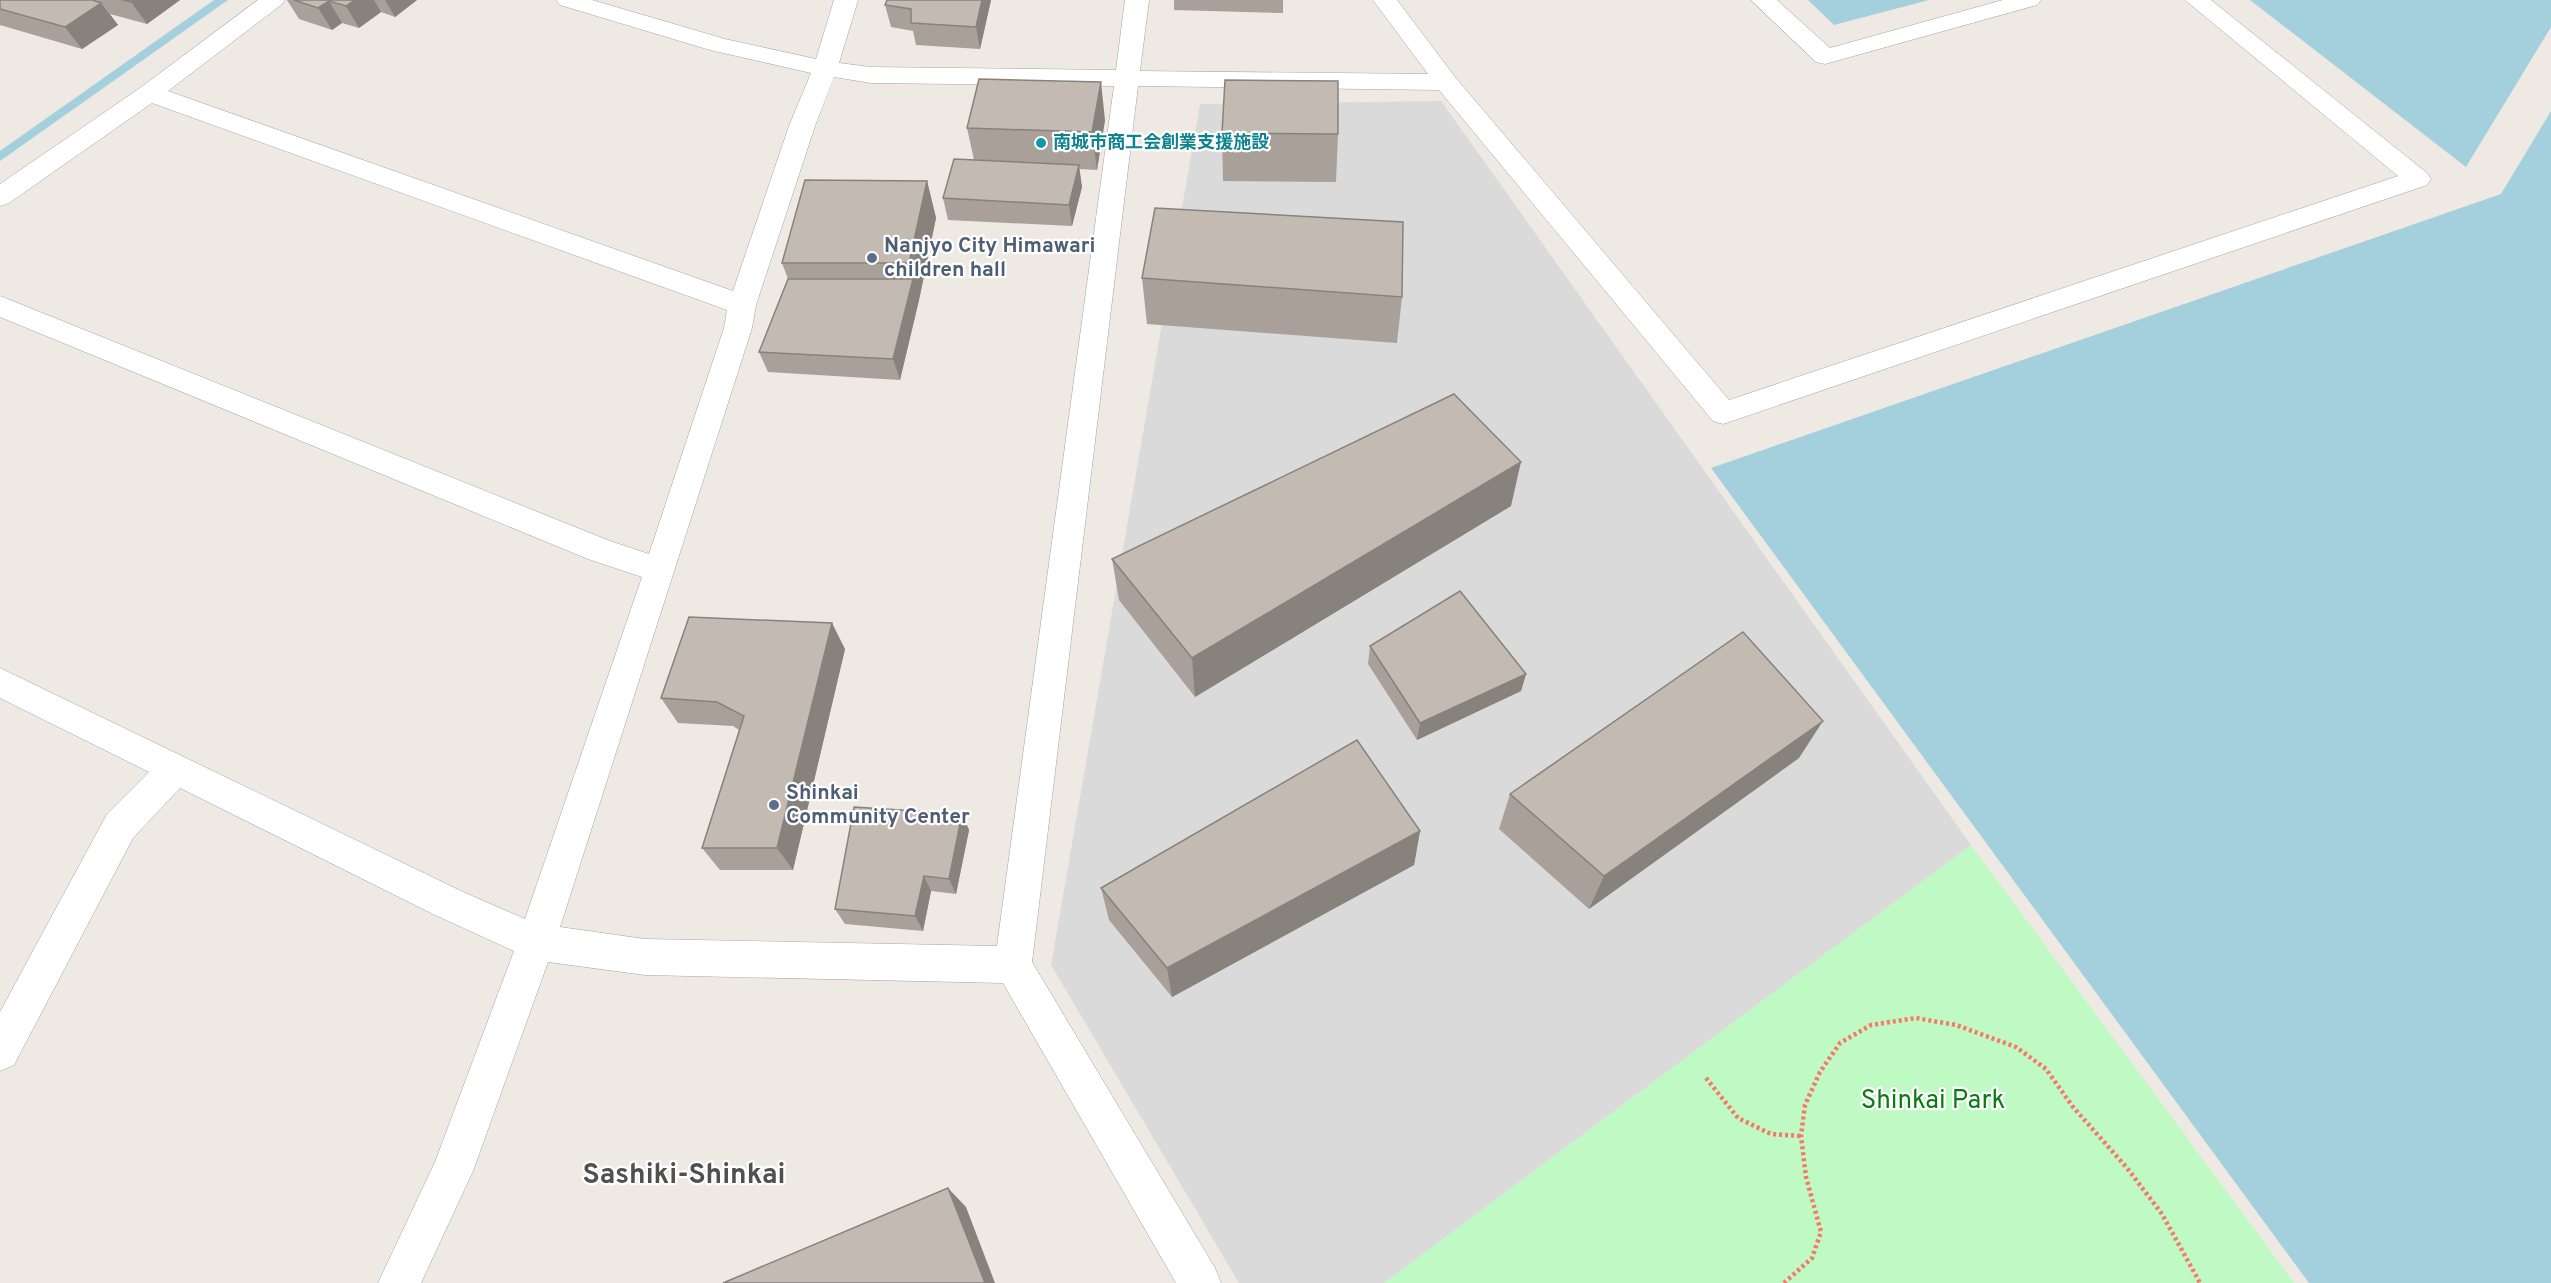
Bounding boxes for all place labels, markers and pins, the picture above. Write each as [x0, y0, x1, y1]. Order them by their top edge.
place label: 南城市商工会創業支援施設 [1053, 132, 1269, 155]
marker: 南城市商工会創業支援施設 [1034, 136, 1048, 150]
place label: Nanjyo City Himawari children hall [884, 233, 1095, 284]
marker: Nanjyo City Himawari children hall [865, 251, 879, 265]
place label: Shinkai Community Center [786, 780, 970, 831]
marker: Shinkai Community Center [767, 798, 781, 812]

